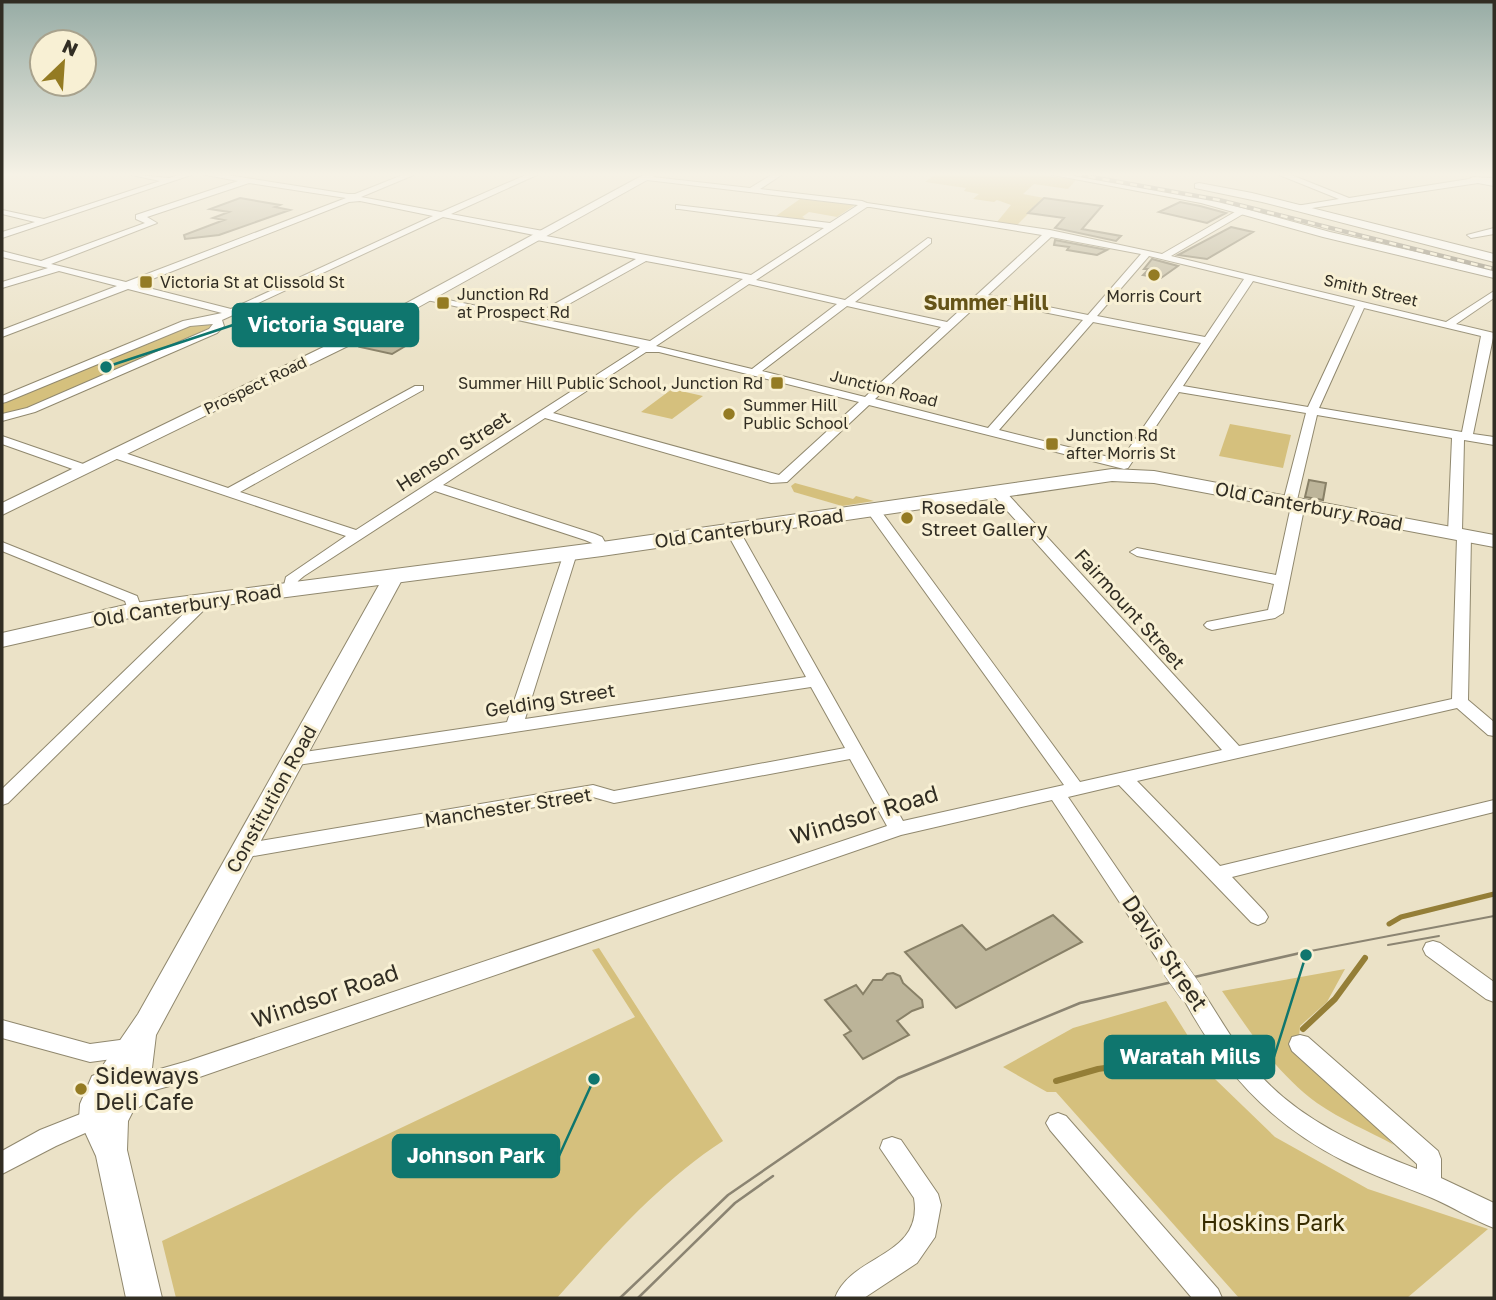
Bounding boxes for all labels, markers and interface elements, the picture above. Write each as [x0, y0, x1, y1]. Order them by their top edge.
north arrow [28, 28, 98, 98]
text: N [59, 34, 82, 61]
marker: Morris Court [1146, 267, 1162, 283]
street label: Smith Street [1322, 269, 1420, 311]
place label: Victoria St at Clissold St [160, 272, 345, 292]
marker: Victoria St at Clissold St [138, 274, 154, 290]
place label: Junction Rd at Prospect Rd [457, 284, 570, 322]
place label: Morris Court [1106, 286, 1202, 306]
district label: Summer Hill [924, 289, 1048, 315]
marker: Junction Rd at Prospect Rd [435, 295, 451, 311]
callout: Victoria Square [233, 304, 418, 346]
text: Victoria Square [247, 311, 405, 337]
street label: Prospect Road [200, 351, 310, 419]
street label: Junction Road [828, 365, 940, 411]
place label: Summer Hill Public School, Junction Rd [458, 373, 763, 393]
marker: Summer Hill Public School, Junction Rd [769, 375, 785, 391]
place label: Summer Hill Public School [743, 395, 848, 433]
street label: Henson Street [391, 405, 514, 496]
marker: Summer Hill Public School [721, 406, 737, 422]
place label: Junction Rd after Morris St [1066, 425, 1176, 463]
marker: Junction Rd after Morris St [1044, 436, 1060, 452]
street label: Old Canterbury Road [1213, 476, 1405, 535]
place label: Rosedale Street Gallery [921, 495, 1048, 540]
street label: Old Canterbury Road [653, 503, 845, 552]
marker: Rosedale Street Gallery [899, 510, 915, 526]
street label: Fairmount Street [1070, 544, 1190, 674]
street label: Old Canterbury Road [91, 578, 283, 631]
street label: Gelding Street [483, 678, 617, 721]
street label: Constitution Road [221, 721, 321, 876]
street label: Windsor Road [786, 778, 941, 850]
street label: Manchester Street [423, 782, 593, 831]
street label: Davis Street [1117, 889, 1215, 1016]
street label: Windsor Road [247, 957, 402, 1033]
callout: Waratah Mills [1105, 1036, 1274, 1078]
text: Waratah Mills [1120, 1043, 1261, 1069]
place label: Sideways Deli Cafe [95, 1061, 199, 1115]
marker: Sideways Deli Cafe [73, 1081, 89, 1097]
callout: Johnson Park [393, 1135, 559, 1177]
text: Johnson Park [407, 1142, 545, 1168]
park label: Hoskins Park [1201, 1208, 1345, 1236]

